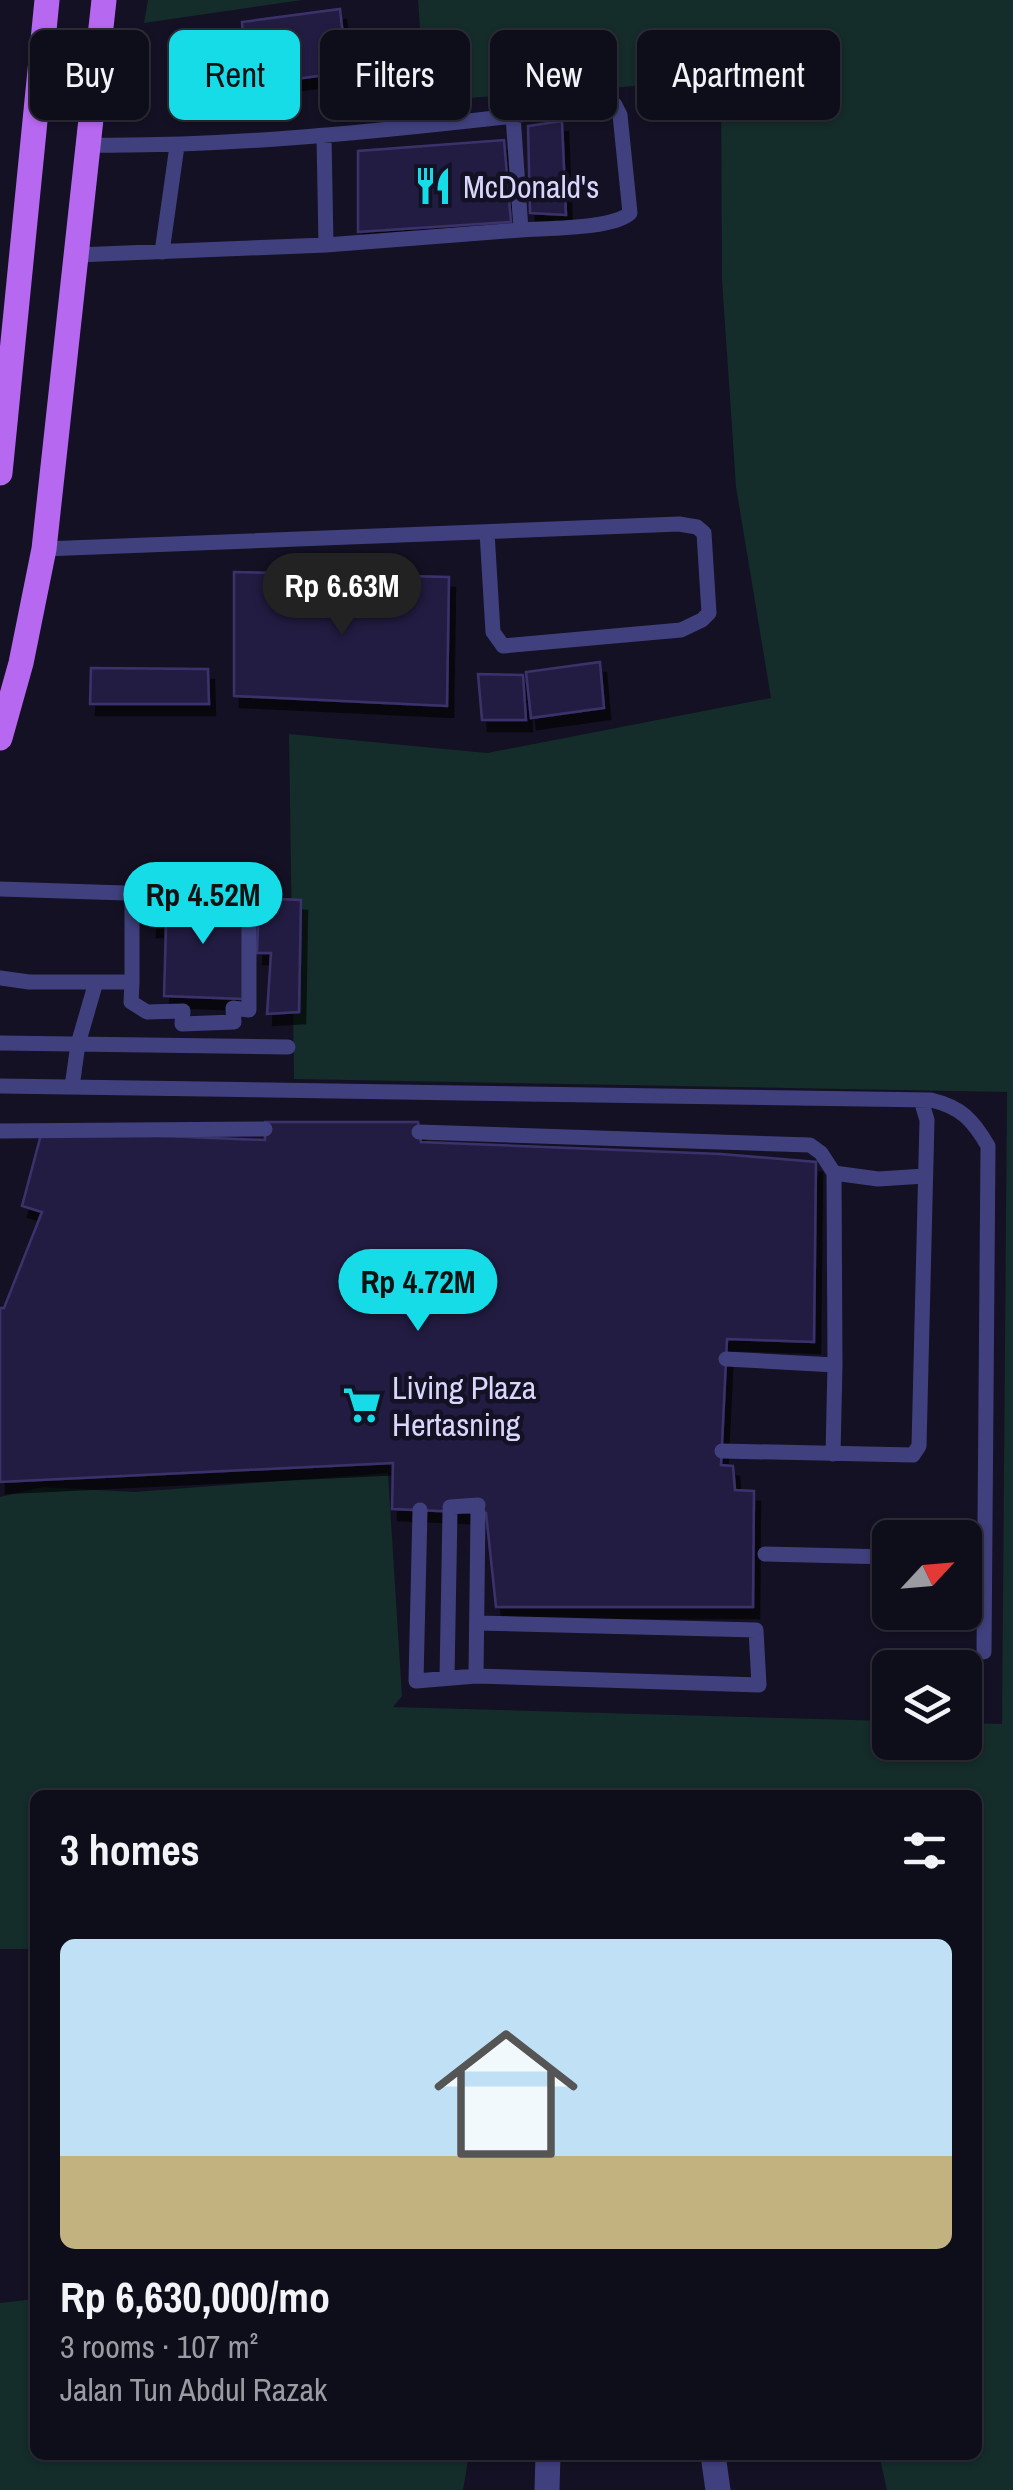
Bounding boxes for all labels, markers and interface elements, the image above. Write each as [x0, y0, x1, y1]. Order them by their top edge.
chip: Buy [30, 30, 149, 120]
chip: Rent [169, 30, 300, 120]
chip: Filters [320, 30, 470, 120]
chip: New [490, 30, 617, 120]
chip: Apartment [637, 30, 840, 120]
restaurant icon: McDonald's [412, 165, 454, 207]
place label: McDonald's [463, 165, 599, 208]
pin: Rp 6.63M [239, 553, 445, 638]
text: Rp 6.63M [284, 564, 400, 607]
pin: Rp 4.52M [100, 862, 306, 947]
text: Rp 4.52M [145, 873, 261, 916]
pin: Rp 4.72M [315, 1249, 521, 1334]
text: Rp 4.72M [360, 1260, 476, 1303]
place label: Living Plaza Hertasning [392, 1366, 537, 1446]
supermarket icon: Living Plaza Hertasning [341, 1384, 383, 1426]
north arrow [872, 1520, 982, 1630]
map controls [872, 1520, 982, 1760]
button: layers [872, 1650, 982, 1760]
text: 3 homes [60, 1822, 200, 1878]
icon: filters [897, 1823, 952, 1878]
icon: home [416, 2004, 596, 2184]
text: Rp 6,630,000/mo [60, 2269, 330, 2325]
text: 3 rooms · 107 m² [60, 2325, 258, 2368]
text: Jalan Tun Abdul Razak [60, 2368, 327, 2411]

